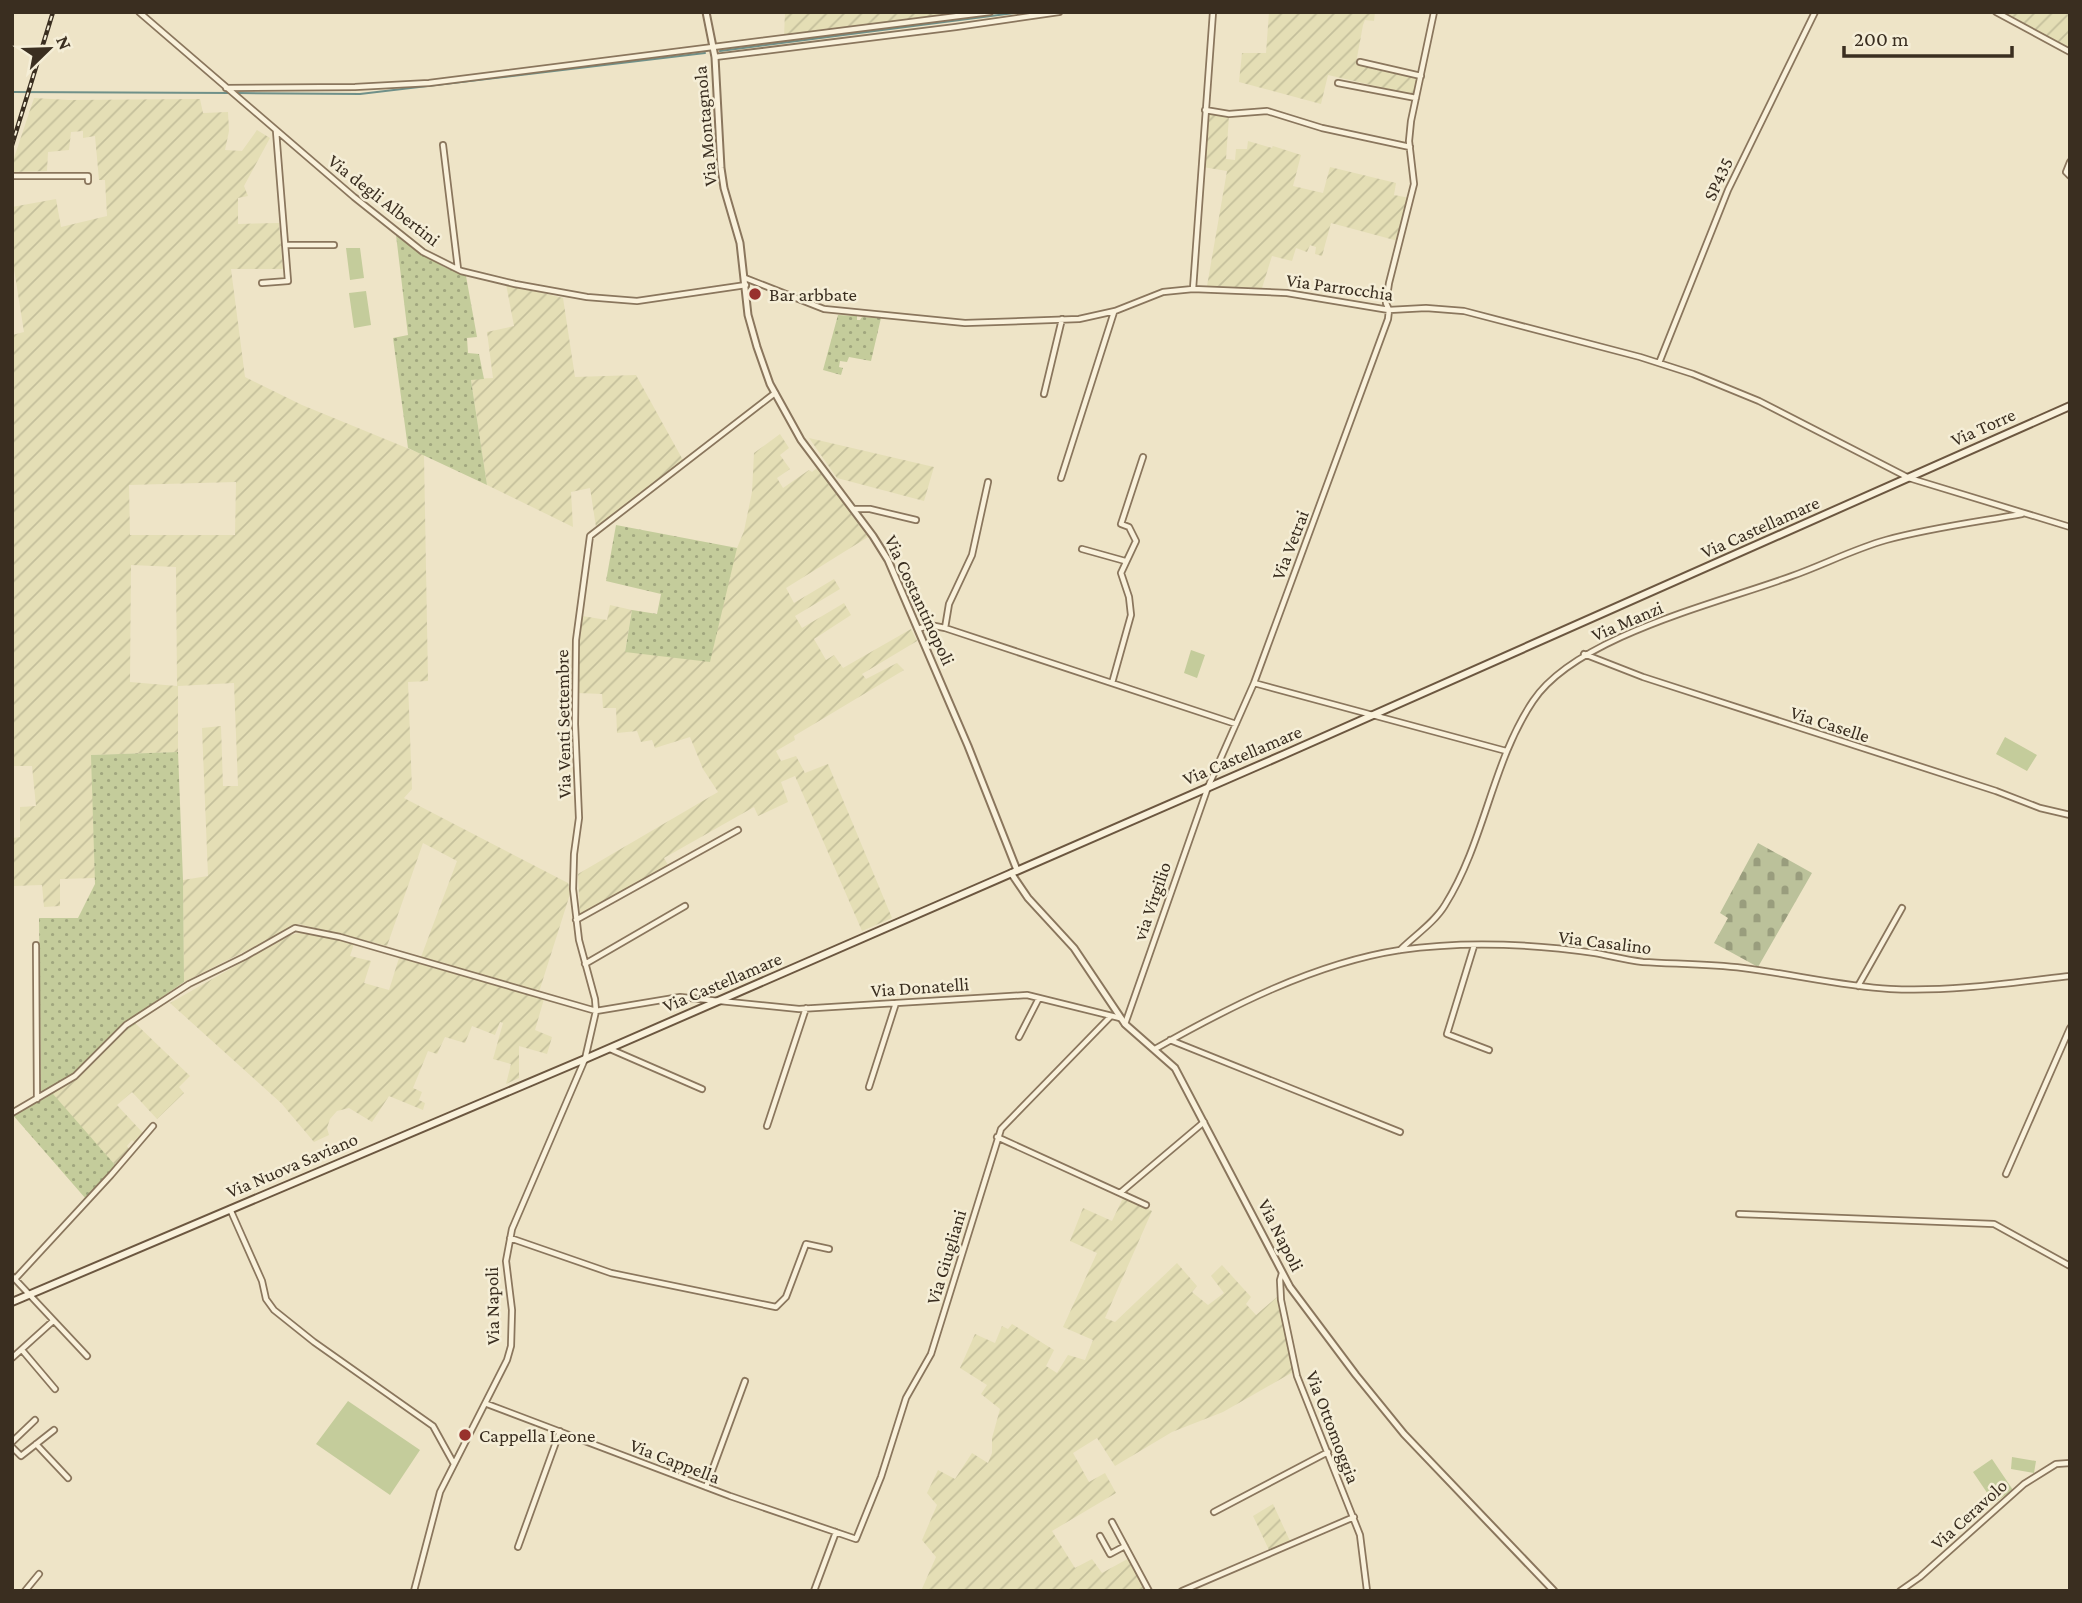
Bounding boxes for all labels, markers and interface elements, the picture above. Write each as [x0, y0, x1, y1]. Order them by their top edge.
north arrow [14, 14, 84, 84]
scale bar [1844, 14, 2012, 58]
text: 200 m [1854, 27, 1909, 51]
text: N [52, 32, 76, 53]
street label: Via Montagnola [689, 65, 721, 187]
street label: Via degli Albertini [324, 150, 444, 250]
street label: SP435 [1699, 154, 1737, 204]
street label: Via Parrocchia [1285, 269, 1395, 305]
place label: Bar arbbate [769, 284, 857, 305]
marker: Bar arbbate [747, 286, 763, 302]
street label: Via Torre [1948, 404, 2018, 450]
street label: Via Castellamare [1698, 492, 1822, 562]
street label: Via Vetrai [1267, 507, 1313, 583]
street label: Via Costantinopoli [881, 532, 959, 668]
street label: Via Manzi [1588, 597, 1666, 645]
street label: Via Venti Settembre [551, 649, 575, 799]
street label: Via Caselle [1788, 701, 1872, 747]
street label: Via Castellamare [1179, 720, 1305, 790]
street label: via Virgilio [1128, 859, 1175, 944]
street label: Via Casalino [1557, 926, 1653, 958]
street label: Via Castellamare [659, 947, 785, 1017]
street label: Via Donatelli [870, 973, 970, 1001]
street label: Via Nuova Saviano [223, 1128, 361, 1202]
street label: Via Napoli [1254, 1195, 1308, 1275]
street label: Via Giugliani [922, 1207, 970, 1307]
street label: Via Napoli [481, 1267, 503, 1345]
street label: Via Ottomoggia [1302, 1368, 1364, 1487]
place label: Cappella Leone [479, 1425, 595, 1446]
marker: Cappella Leone [457, 1427, 473, 1443]
street label: Via Cappella [627, 1434, 723, 1488]
street label: Via Ceravolo [1927, 1474, 2011, 1554]

